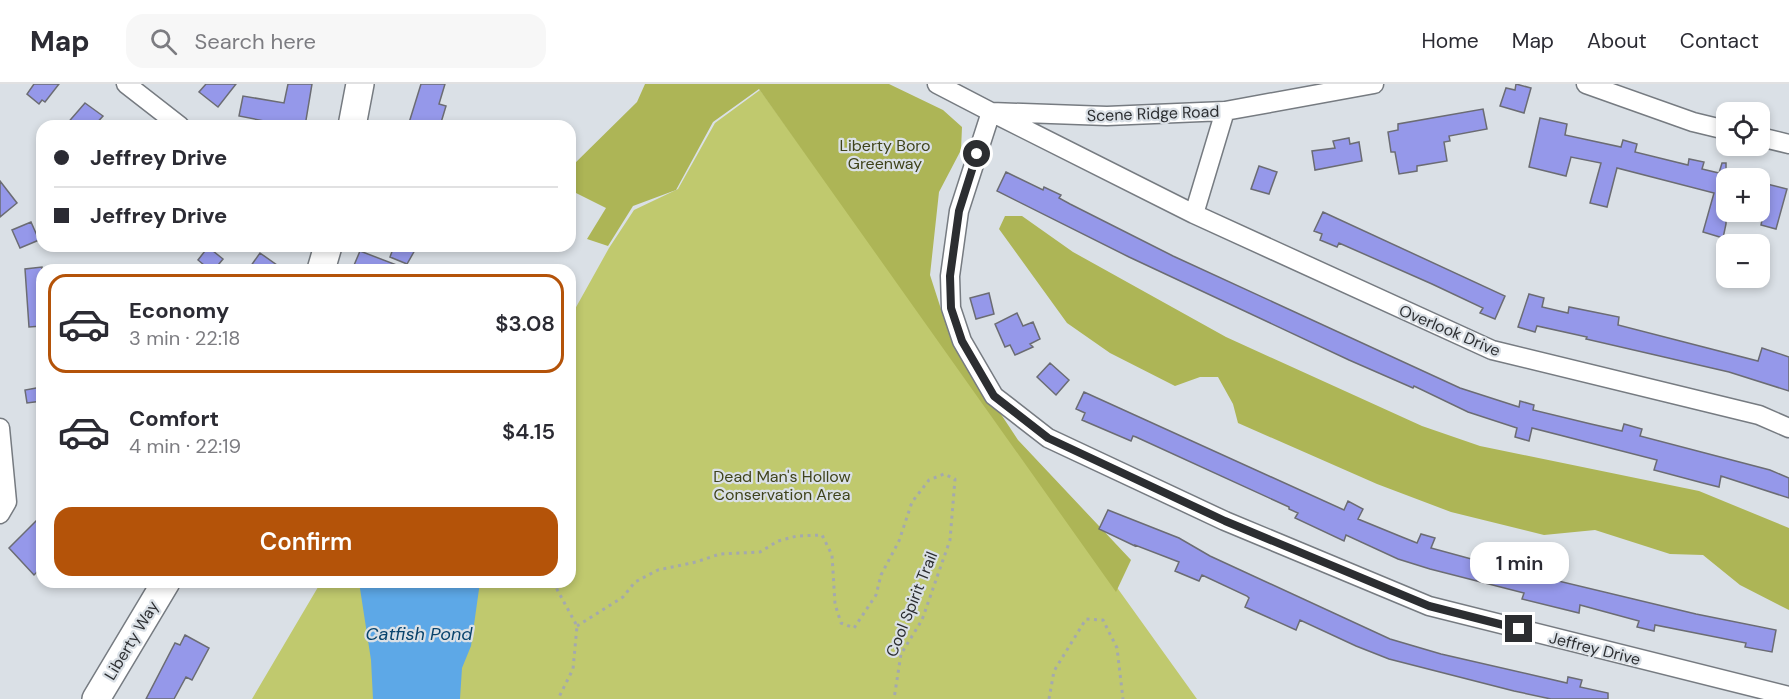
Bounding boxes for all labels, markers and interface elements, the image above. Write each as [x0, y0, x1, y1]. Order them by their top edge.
search box [126, 14, 546, 68]
text: Map [30, 23, 90, 60]
icon: search [147, 25, 180, 58]
text: Search here [195, 27, 316, 56]
text: Home [1421, 27, 1479, 55]
text: Map [1512, 27, 1554, 55]
text: About [1587, 27, 1647, 55]
text: Contact [1680, 27, 1759, 55]
street label: Scene Ridge Road [1086, 101, 1220, 126]
map controls [1716, 102, 1770, 288]
button: locate [1716, 102, 1770, 156]
park label: Liberty Boro Greenway [840, 135, 930, 174]
route start [963, 140, 990, 167]
text: Jeffrey Drive [90, 143, 227, 172]
button: + [1716, 168, 1770, 222]
text: Jeffrey Drive [90, 201, 227, 230]
button: − [1716, 234, 1770, 288]
text: Economy [129, 296, 229, 325]
icon: car [57, 297, 111, 351]
street label: Overlook Drive [1396, 300, 1504, 361]
text: $3.08 [495, 309, 555, 338]
text: 3 min · 22:18 [129, 325, 240, 351]
text: Comfort [129, 404, 219, 433]
icon: car [57, 405, 111, 459]
text: $4.15 [502, 417, 555, 446]
text: 4 min · 22:19 [129, 433, 241, 459]
park label: Dead Man's Hollow Conservation Area [713, 466, 851, 505]
button: Confirm [54, 507, 558, 576]
callout: 1 min [1470, 542, 1568, 584]
street label: Cool Spirit Trail [881, 548, 942, 660]
text: 1 min [1496, 550, 1543, 576]
street label: Liberty Way [100, 597, 163, 684]
route end [1505, 615, 1532, 642]
water label: Catfish Pond [366, 622, 473, 646]
street label: Jeffrey Drive [1547, 627, 1643, 670]

